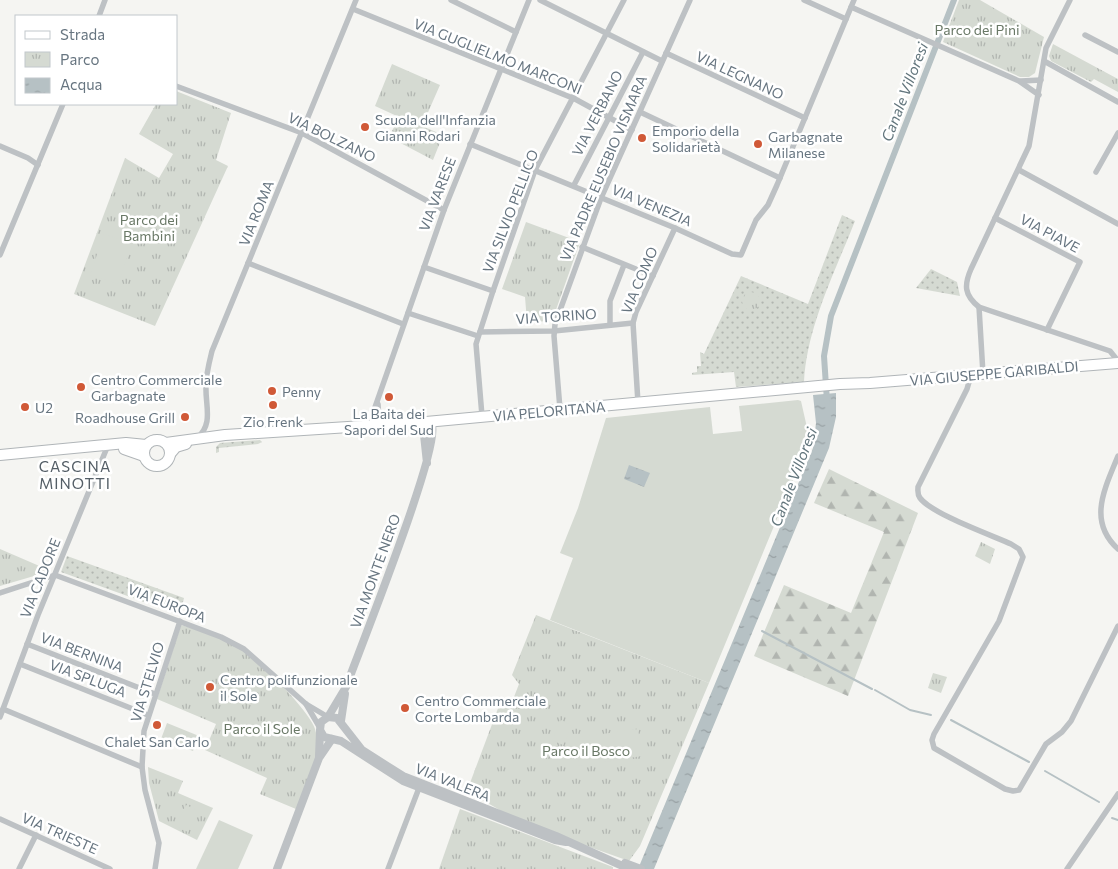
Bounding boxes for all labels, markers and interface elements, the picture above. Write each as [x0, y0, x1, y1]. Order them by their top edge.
street label: VIA GUGLIELMO MARCONI [411, 14, 585, 98]
legend [15, 15, 178, 105]
park label: Parco dei Pini [934, 21, 1020, 38]
text: Strada [60, 25, 105, 43]
water label: Canale Villoresi [877, 39, 931, 144]
street label: VIA LEGNANO [694, 47, 786, 103]
text: Parco [60, 50, 99, 68]
street label: VIA VERBANO [568, 67, 626, 159]
street label: VIA PADRE EUSEBIO VISMARA [556, 72, 650, 263]
text: Acqua [60, 75, 102, 93]
street label: VIA BOLZANO [285, 108, 379, 166]
place label: Scuola dell'Infanzia Gianni Rodari [375, 111, 496, 144]
marker: Scuola dell'Infanzia Gianni Rodari [359, 121, 371, 133]
place label: Emporio della Solidarietà [652, 122, 739, 155]
place label: Garbagnate Milanese [768, 128, 843, 161]
marker: Emporio della Solidarietà [636, 132, 648, 144]
marker: Garbagnate Milanese [752, 138, 764, 150]
street label: VIA SILVIO PELLICO [479, 147, 541, 275]
street label: VIA VARESE [415, 154, 459, 234]
street label: VIA ROMA [235, 177, 277, 248]
street label: VIA VENEZIA [609, 180, 695, 230]
street label: VIA PIAVE [1017, 210, 1083, 256]
park label: Parco dei Bambini [120, 211, 178, 244]
street label: VIA COMO [617, 244, 661, 316]
street label: VIA TORINO [515, 305, 597, 327]
street label: VIA GIUSEPPE GARIBALDI [909, 357, 1079, 389]
place label: Centro Commerciale Garbagnate [91, 371, 222, 404]
marker: Centro Commerciale Garbagnate [75, 381, 87, 393]
place label: Penny [282, 383, 321, 400]
marker: Penny [266, 385, 278, 397]
marker: La Baita dei Sapori del Sud [383, 391, 395, 403]
street label: VIA PELORITANA [492, 398, 606, 424]
place label: U2 [35, 399, 53, 416]
marker: Zio Frenk [267, 399, 279, 411]
marker: U2 [19, 401, 31, 413]
place label: La Baita dei Sapori del Sud [344, 405, 434, 438]
place label: Roadhouse Grill [75, 409, 175, 426]
marker: Roadhouse Grill [179, 411, 191, 423]
place label: Zio Frenk [243, 413, 304, 430]
water label: Canale Villoresi [766, 424, 820, 529]
district label: CASCINA MINOTTI [39, 457, 111, 492]
street label: VIA MONTE NERO [346, 512, 404, 630]
street label: VIA CADORE [16, 536, 64, 620]
street label: VIA EUROPA [125, 580, 209, 626]
street label: VIA BERNINA [38, 628, 126, 676]
street label: VIA STELVIO [127, 640, 167, 724]
street label: VIA SPLUGA [47, 656, 129, 701]
place label: Centro polifunzionale il Sole [220, 671, 358, 704]
marker: Centro polifunzionale il Sole [204, 681, 216, 693]
place label: Centro Commerciale Corte Lombarda [415, 692, 546, 725]
marker: Centro Commerciale Corte Lombarda [399, 702, 411, 714]
marker: Chalet San Carlo [151, 719, 163, 731]
park label: Parco il Sole [224, 720, 300, 737]
place label: Chalet San Carlo [105, 733, 209, 750]
park label: Parco il Bosco [542, 742, 630, 759]
street label: VIA VALERA [413, 759, 493, 805]
street label: VIA TRIESTE [19, 809, 101, 857]

